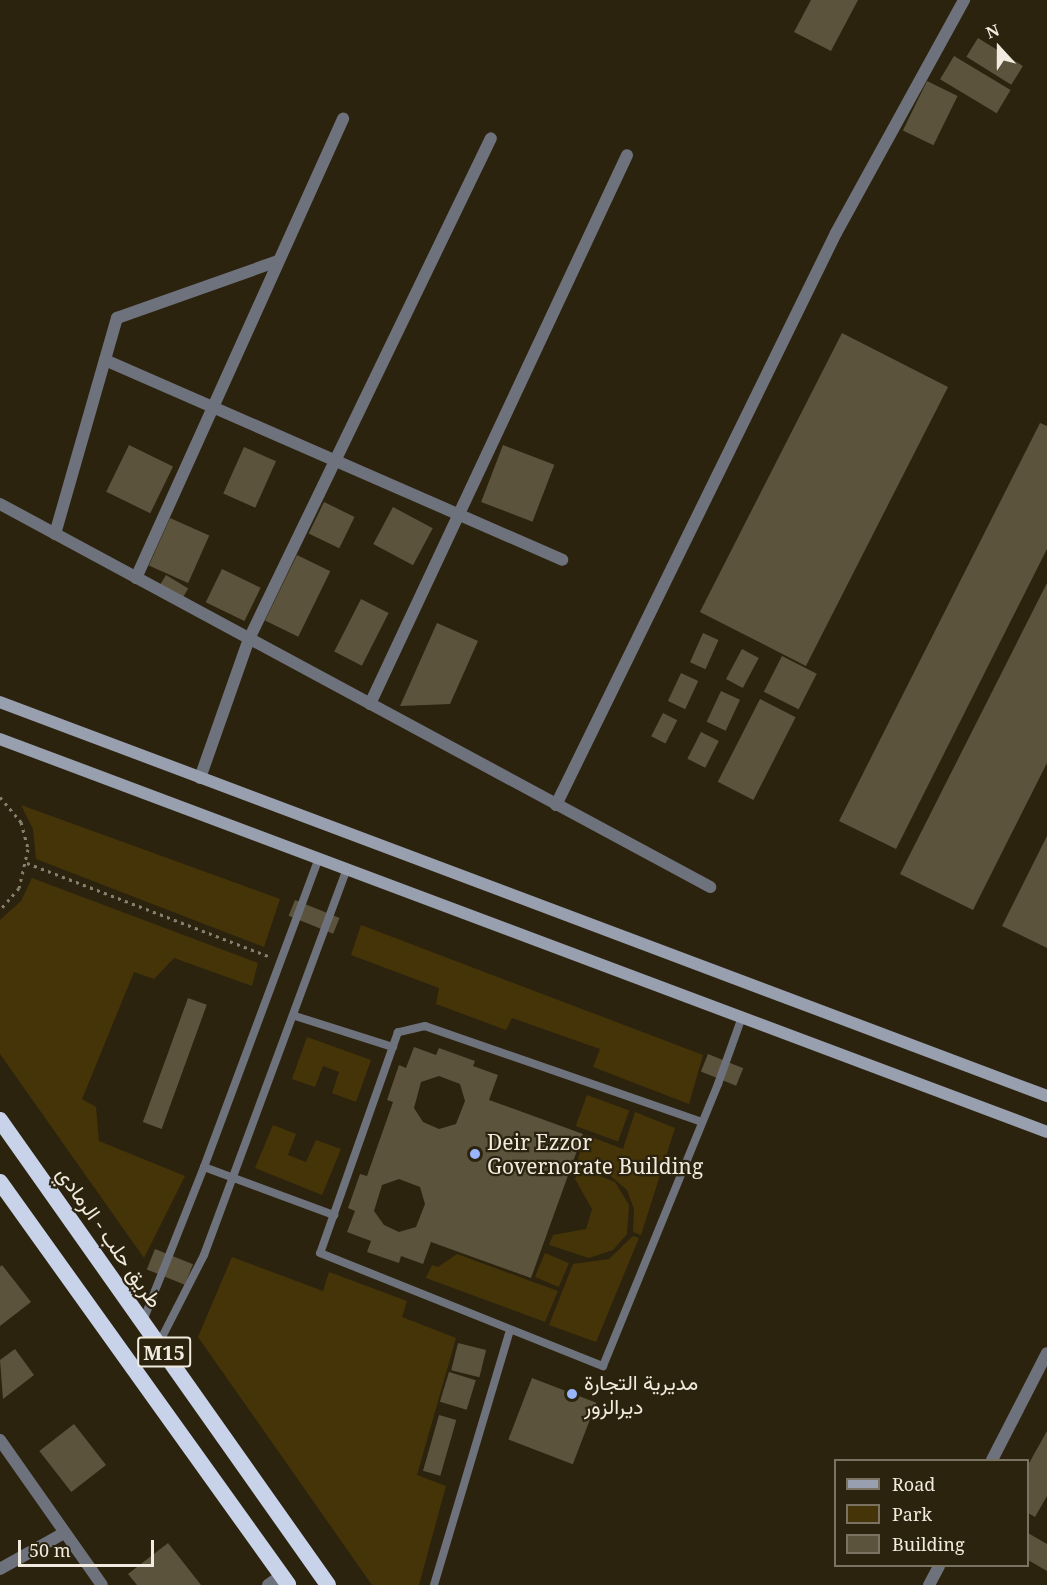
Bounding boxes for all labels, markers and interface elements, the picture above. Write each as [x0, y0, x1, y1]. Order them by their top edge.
north arrow [969, 18, 1029, 78]
text: N [983, 19, 1002, 44]
place label: Deir Ezzor Governorate Building [487, 1129, 703, 1179]
marker: Deir Ezzor Governorate Building [468, 1147, 482, 1161]
street label: طريق حلب - الرمادي [52, 1162, 168, 1312]
road number: M15 [137, 1335, 191, 1369]
place label: مديرية التجارة ديرالزور [584, 1369, 698, 1419]
marker: مديرية التجارة ديرالزور [565, 1387, 579, 1401]
legend [834, 1459, 1029, 1567]
text: Road [892, 1472, 935, 1496]
text: Park [892, 1502, 932, 1526]
scale bar [21, 1528, 158, 1566]
text: Building [892, 1532, 965, 1556]
text: 50 m [29, 1538, 71, 1562]

